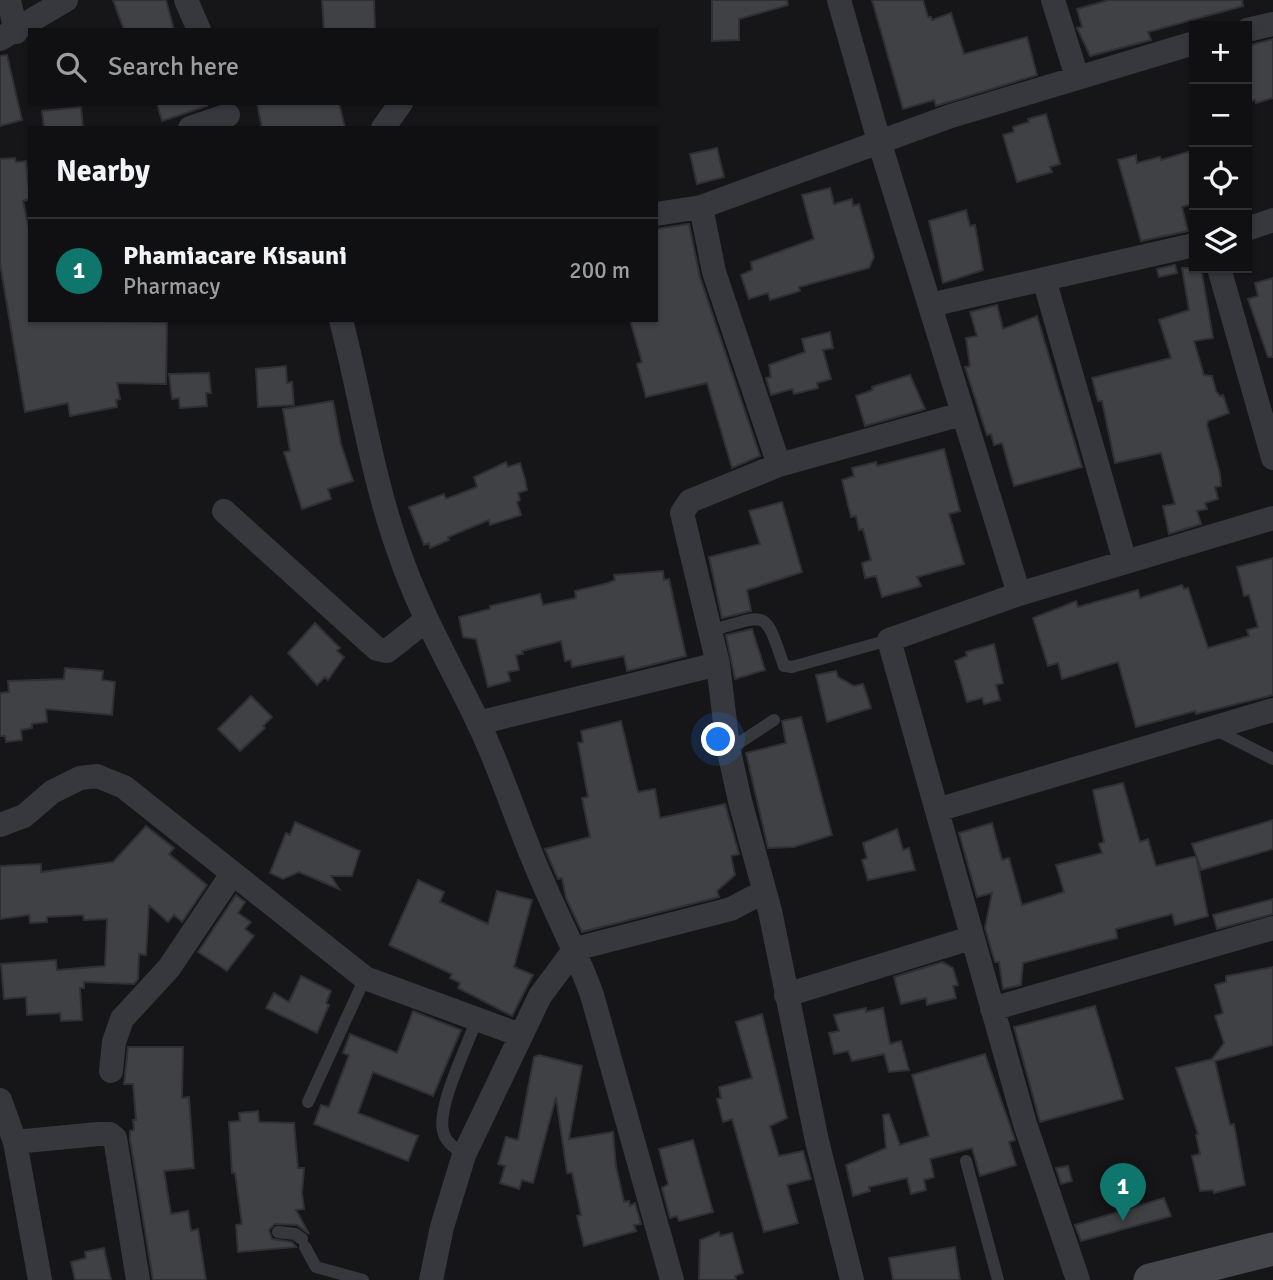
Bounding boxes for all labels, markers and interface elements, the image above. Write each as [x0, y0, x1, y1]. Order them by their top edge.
map controls [1189, 21, 1252, 273]
button: + [1189, 21, 1252, 84]
search box [28, 28, 658, 105]
icon: search [52, 48, 90, 86]
text: Search here [108, 51, 239, 83]
button: − [1189, 84, 1252, 147]
button: locate [1189, 147, 1252, 210]
text: Nearby [56, 153, 150, 190]
button: layers [1189, 210, 1252, 273]
text: Phamiacare Kisauni [123, 240, 347, 272]
text: 1 [73, 256, 85, 285]
text: 200 m [569, 256, 630, 285]
text: Pharmacy [123, 272, 220, 301]
your location [701, 722, 735, 756]
pin: 1 [1100, 1163, 1146, 1221]

